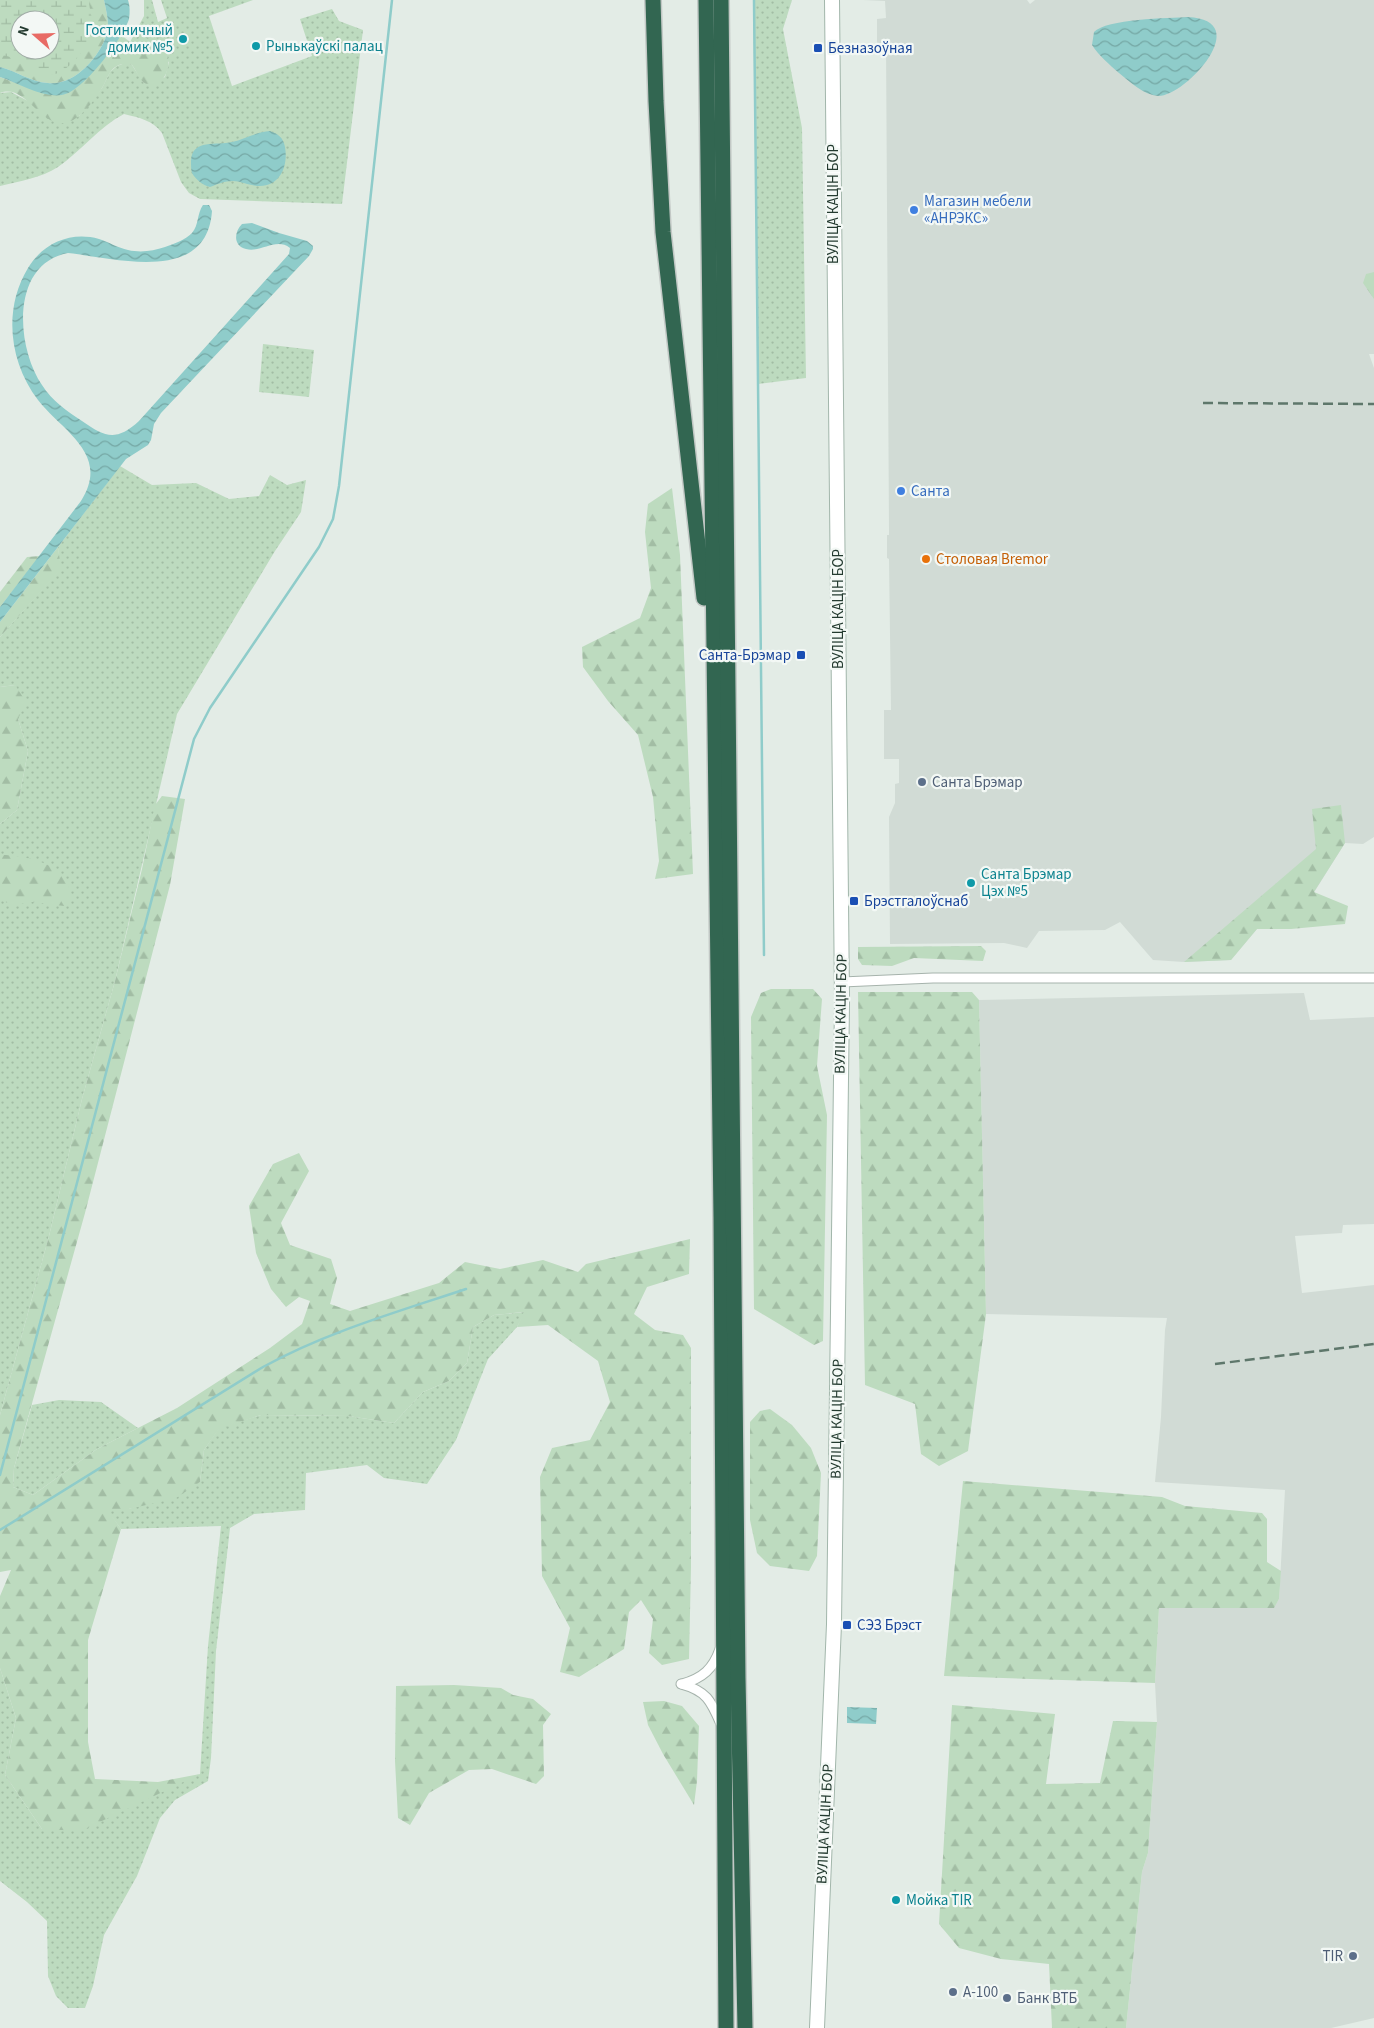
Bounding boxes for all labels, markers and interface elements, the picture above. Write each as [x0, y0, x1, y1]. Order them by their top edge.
north arrow [10, 10, 60, 60]
place label: Гостиничный домик №5 [85, 20, 173, 58]
text: N [13, 23, 35, 39]
marker: Гостиничный домик №5 [177, 33, 189, 45]
place label: Рынькаўскi палац [266, 36, 384, 57]
place label: Безназоўная [828, 38, 913, 59]
marker: Рынькаўскi палац [250, 40, 262, 52]
marker: Безназоўная [812, 42, 824, 54]
street label: ВУЛІЦА КАЦІН БОР [823, 144, 844, 264]
place label: Магазин мебели «АНРЭКС» [924, 191, 1031, 229]
marker: Магазин мебели «АНРЭКС» [908, 204, 920, 216]
place label: Санта [911, 481, 950, 502]
marker: Санта [895, 485, 907, 497]
street label: ВУЛІЦА КАЦІН БОР [828, 549, 849, 669]
place label: Столовая Bremor [936, 549, 1049, 570]
marker: Столовая Bremor [920, 553, 932, 565]
place label: Санта-Брэмар [699, 645, 791, 666]
marker: Санта-Брэмар [795, 649, 807, 661]
place label: Санта Брэмар [932, 772, 1023, 793]
marker: Санта Брэмар [916, 776, 928, 788]
place label: Санта Брэмар Цэх №5 [981, 864, 1072, 902]
marker: Санта Брэмар Цэх №5 [965, 877, 977, 889]
place label: Брэстгалоўснаб [864, 891, 968, 912]
marker: Брэстгалоўснаб [848, 895, 860, 907]
street label: ВУЛІЦА КАЦІН БОР [829, 954, 853, 1074]
street label: ВУЛІЦА КАЦІН БОР [825, 1359, 849, 1479]
place label: СЭЗ Брэст [857, 1615, 922, 1636]
marker: СЭЗ Брэст [841, 1619, 853, 1631]
street label: ВУЛІЦА КАЦІН БОР [811, 1764, 839, 1884]
place label: Мойка TIR [906, 1890, 972, 1911]
marker: Мойка TIR [890, 1894, 902, 1906]
place label: TIR [1322, 1946, 1343, 1967]
marker: TIR [1347, 1950, 1359, 1962]
place label: А-100 [963, 1982, 998, 2003]
marker: А-100 [947, 1986, 959, 1998]
place label: Банк ВТБ [1017, 1988, 1078, 2009]
marker: Банк ВТБ [1001, 1992, 1013, 2004]

